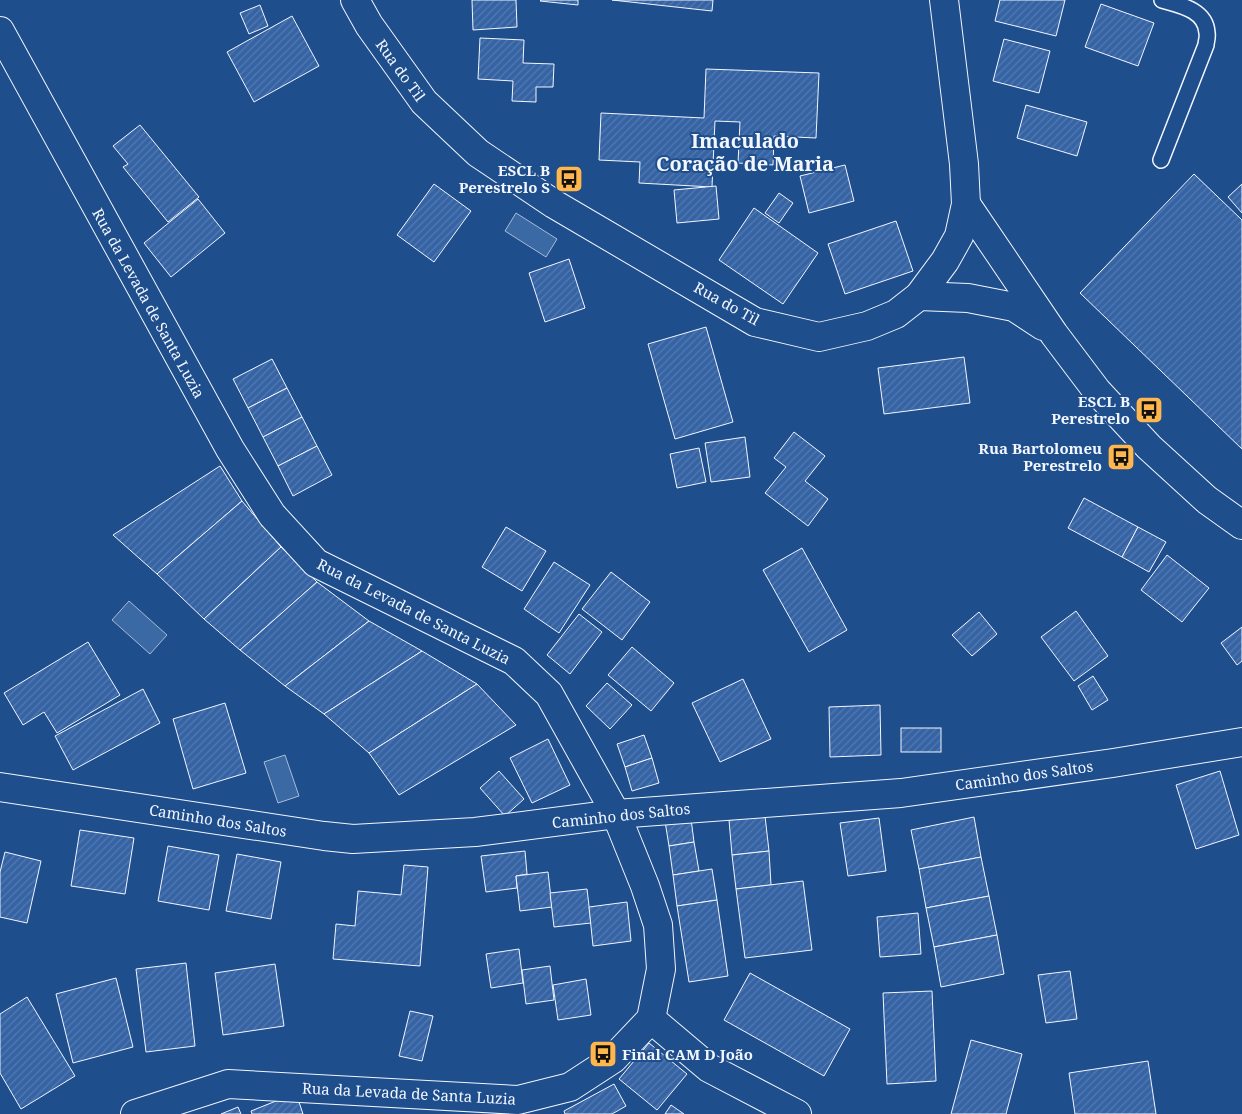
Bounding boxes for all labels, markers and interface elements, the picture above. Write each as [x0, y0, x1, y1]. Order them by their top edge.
street label: Rua do Til [372, 35, 430, 105]
district label: Imaculado Coração de Maria [656, 127, 834, 177]
place label: ESCL B Perestrelo S [459, 160, 550, 197]
bus stop icon: ESCL B Perestrelo S [554, 164, 584, 194]
street label: Rua da Levada de Santa Luzia [88, 204, 210, 402]
street label: Rua do Til [691, 277, 764, 329]
place label: ESCL B Perestrelo [1051, 391, 1130, 428]
bus stop icon: ESCL B Perestrelo [1134, 395, 1164, 425]
place label: Rua Bartolomeu Perestrelo [978, 438, 1102, 475]
bus stop icon: Rua Bartolomeu Perestrelo [1106, 442, 1136, 472]
street label: Rua da Levada de Santa Luzia [314, 553, 514, 669]
street label: Caminho dos Saltos [954, 755, 1094, 795]
street label: Caminho dos Saltos [551, 798, 691, 832]
street label: Caminho dos Saltos [148, 799, 288, 841]
bus stop icon: Final CAM D João [588, 1039, 618, 1069]
place label: Final CAM D João [622, 1044, 753, 1064]
street label: Rua da Levada de Santa Luzia [302, 1077, 516, 1109]

